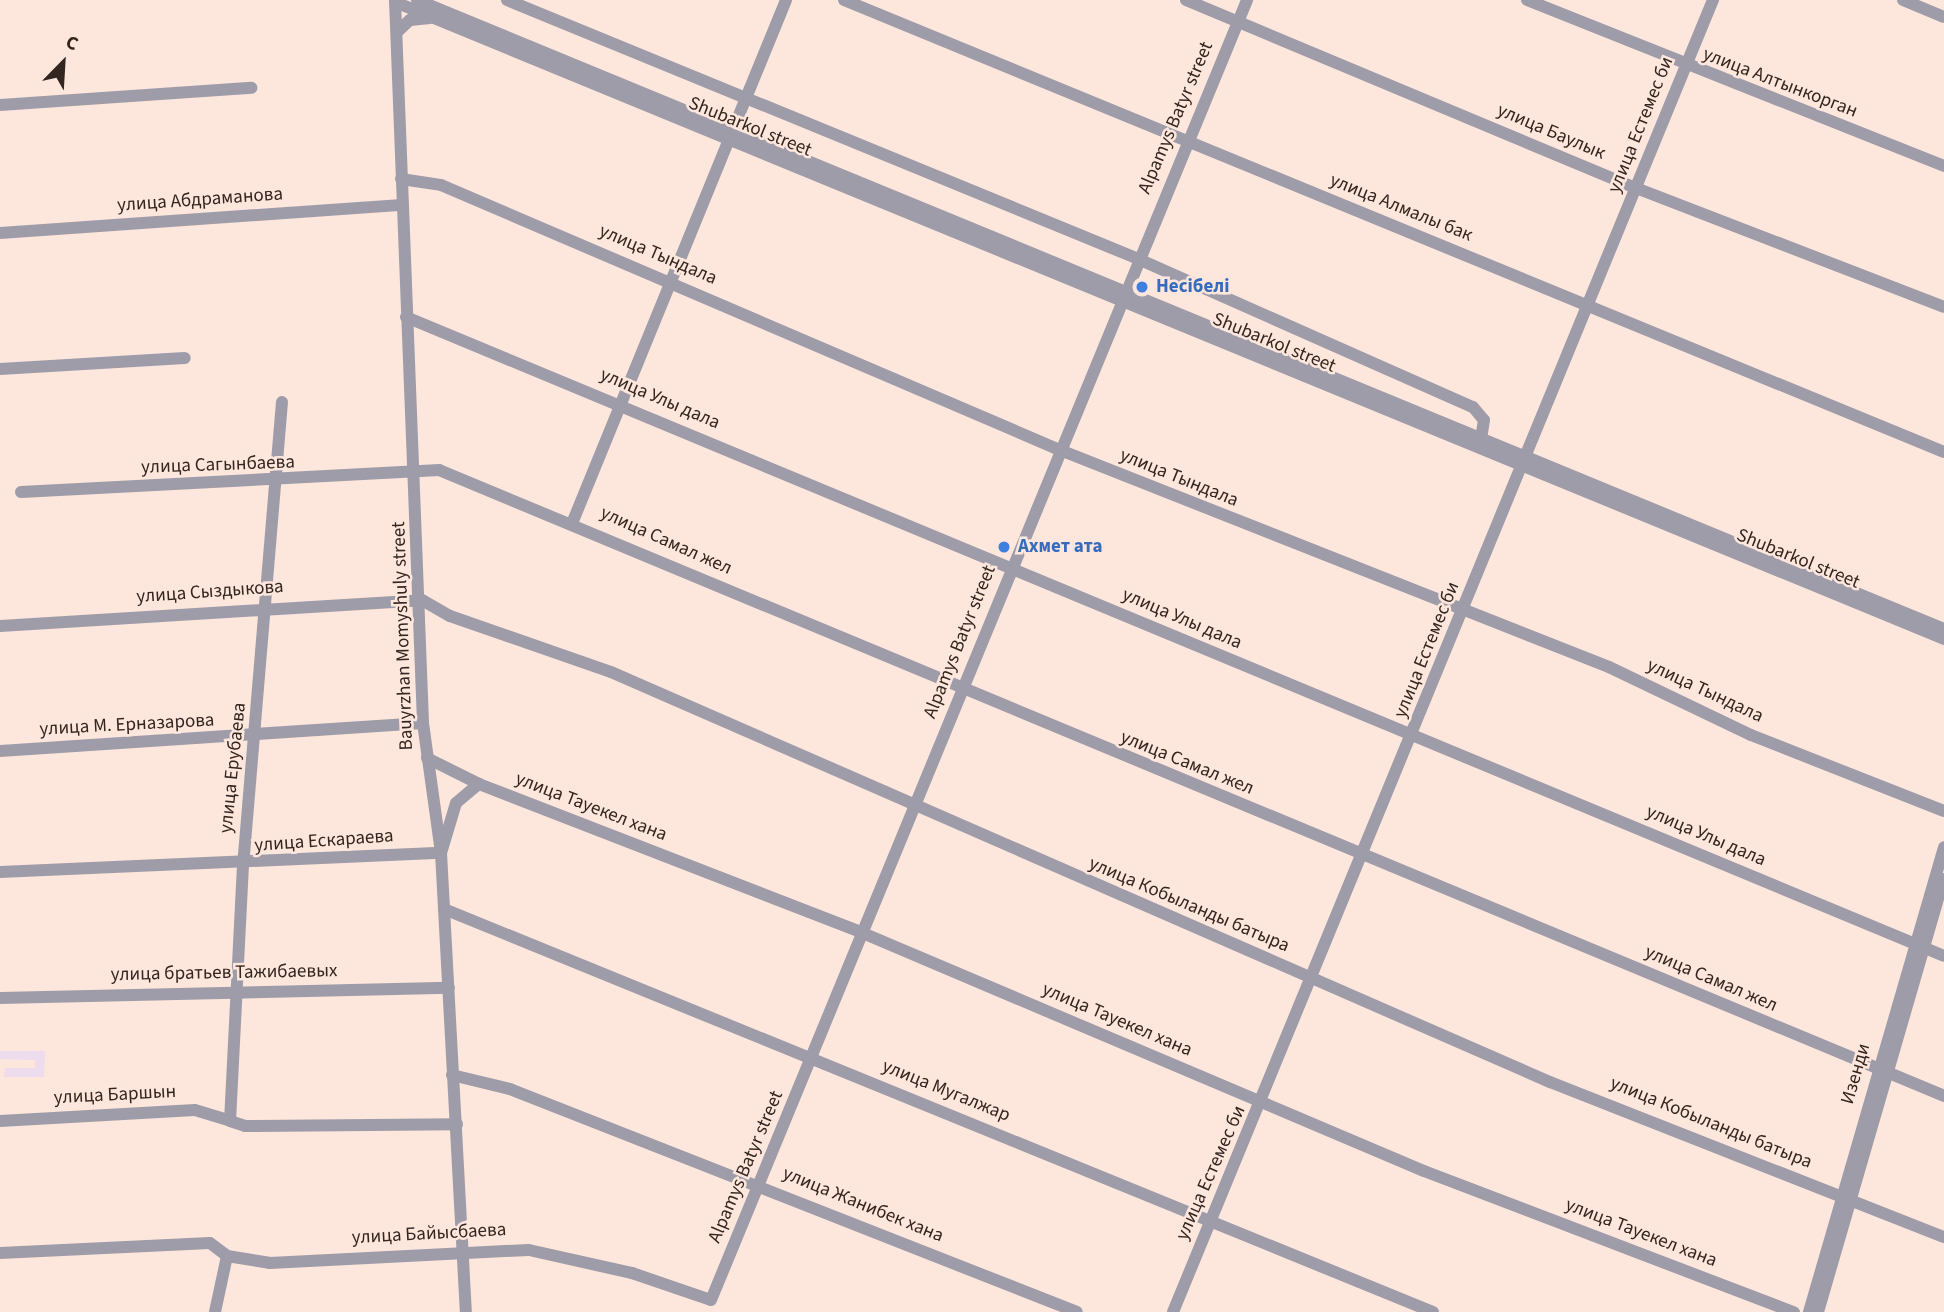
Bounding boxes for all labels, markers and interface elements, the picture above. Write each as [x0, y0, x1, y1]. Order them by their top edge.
north arrow [28, 28, 98, 98]
text: С [61, 29, 82, 58]
street label: Alpamys Batyr street [1134, 38, 1218, 198]
street label: улица Алтынкорган [1699, 43, 1861, 123]
street label: улица Естемес би [1603, 54, 1679, 196]
street label: Shubarkol street [685, 92, 815, 162]
street label: улица Баулык [1494, 99, 1608, 165]
street label: улица Алмалы бак [1326, 169, 1476, 247]
street label: улица Абдраманова [116, 183, 284, 217]
street label: улица Тындала [596, 220, 720, 290]
place label: Несібелі [1156, 276, 1229, 298]
marker: Несібелі [1134, 279, 1150, 295]
street label: Shubarkol street [1209, 308, 1339, 378]
street label: улица Улы дала [597, 364, 723, 434]
street label: улица Тындала [1116, 444, 1242, 512]
street label: улица Сагынбаева [141, 451, 295, 479]
street label: улица Самал жел [597, 502, 735, 580]
street label: Bauyrzhan Momyshuly street [388, 521, 418, 751]
street label: Shubarkol street [1733, 524, 1863, 594]
place label: Ахмет ата [1018, 536, 1102, 558]
marker: Ахмет ата [996, 539, 1012, 555]
street label: Alpamys Batyr street [919, 562, 1001, 722]
street label: улица Сыздыкова [136, 575, 284, 609]
street label: улица Естемес би [1389, 579, 1465, 721]
street label: улица Улы дала [1119, 584, 1245, 654]
street label: улица Тындала [1643, 654, 1767, 728]
street label: улица Ерубаева [215, 701, 251, 835]
street label: улица М. Ерназарова [39, 709, 215, 741]
street label: улица Самал жел [1117, 726, 1257, 800]
street label: улица Тауекел хана [512, 768, 670, 846]
street label: улица Улы дала [1643, 801, 1769, 871]
street label: улица Ескараева [254, 825, 394, 857]
street label: улица Кобыланды батыра [1085, 852, 1293, 958]
street label: улица Самал жел [1641, 941, 1781, 1017]
street label: улица братьев Тажибаевых [110, 960, 338, 986]
street label: улица Тауекел хана [1039, 978, 1195, 1062]
street label: Изенди [1836, 1041, 1876, 1107]
street label: улица Мугалжар [879, 1055, 1013, 1127]
street label: улица Кобыланды батыра [1607, 1072, 1815, 1174]
street label: улица Баршын [53, 1080, 177, 1110]
street label: Alpamys Batyr street [704, 1087, 788, 1247]
street label: улица Естемес би [1171, 1102, 1251, 1244]
street label: улица Жанибек хана [779, 1162, 947, 1248]
street label: улица Тауекел хана [1562, 1194, 1720, 1272]
street label: улица Байысбаева [351, 1219, 507, 1249]

